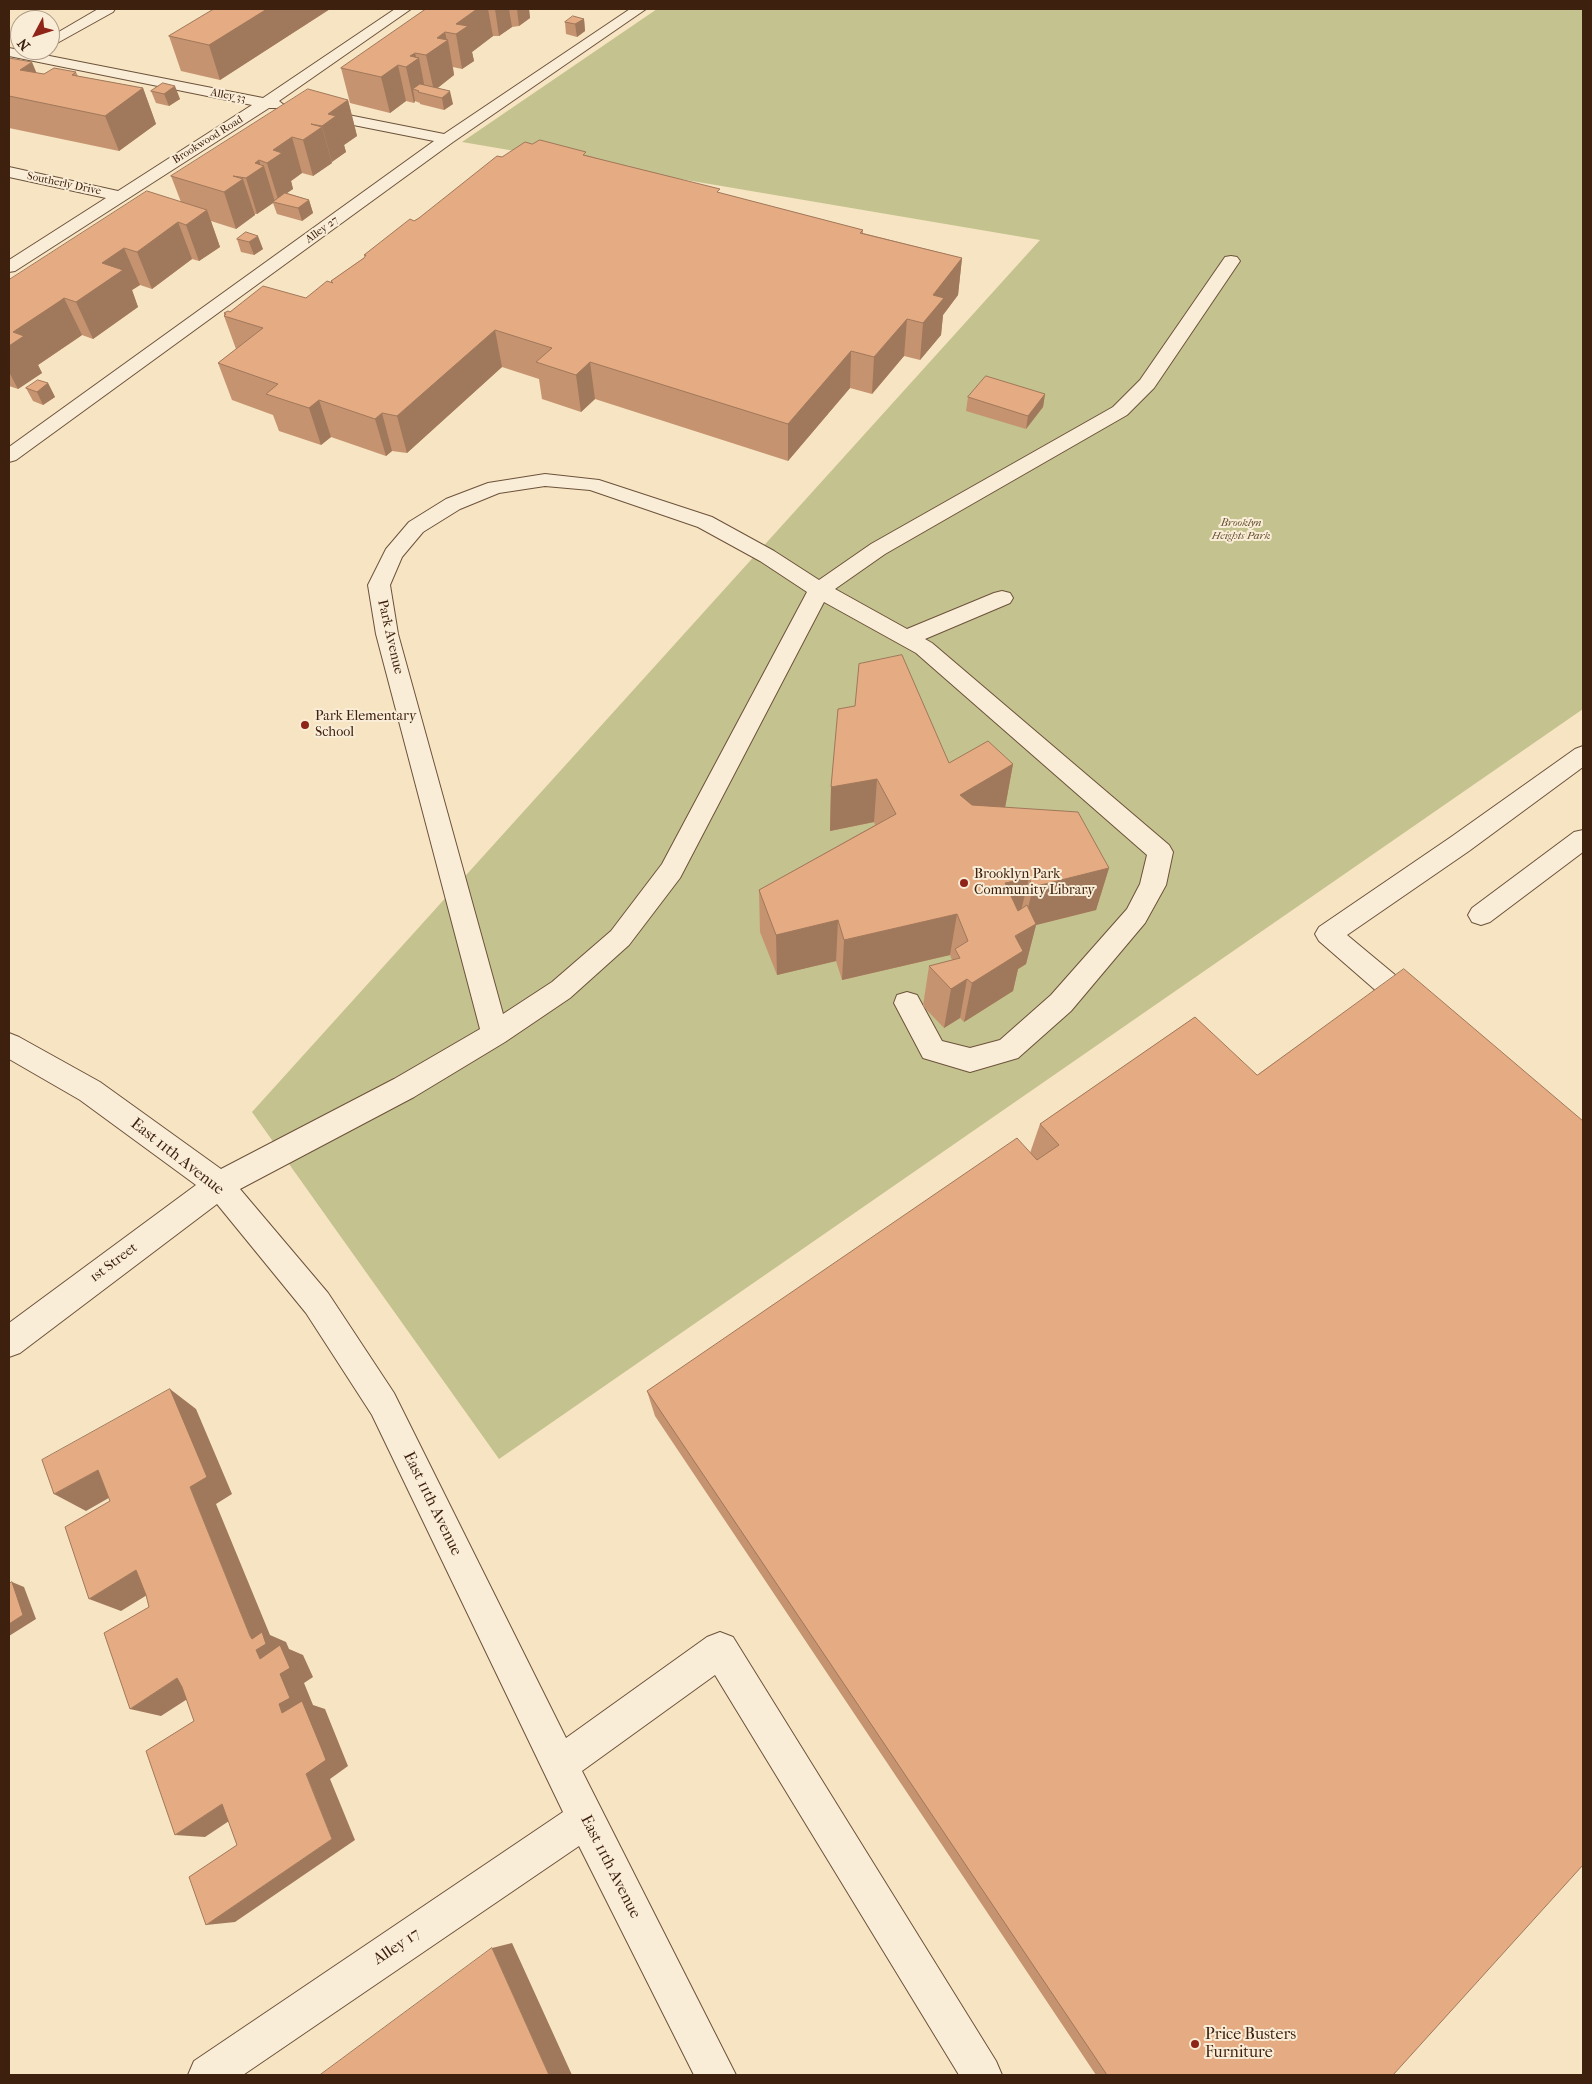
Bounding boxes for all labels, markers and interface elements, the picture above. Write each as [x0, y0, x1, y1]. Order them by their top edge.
north arrow [10, 10, 60, 60]
text: N [14, 35, 34, 54]
street label: Alley 33 [209, 86, 247, 106]
street label: Brookwood Road [170, 113, 246, 167]
street label: Southerly Drive [26, 170, 102, 198]
street label: Alley 27 [303, 214, 341, 246]
park label: Brooklyn Heights Park [1212, 516, 1270, 542]
street label: Park Avenue [373, 598, 407, 676]
place label: Park Elementary School [315, 709, 416, 742]
marker: Park Elementary School [299, 719, 311, 731]
place label: Brooklyn Park Community Library [974, 867, 1095, 900]
marker: Brooklyn Park Community Library [958, 877, 970, 889]
street label: East 11th Avenue [126, 1115, 228, 1199]
street label: 1st Street [87, 1240, 141, 1286]
street label: East 11th Avenue [399, 1449, 465, 1559]
street label: East 11th Avenue [576, 1812, 644, 1922]
street label: Alley 17 [370, 1924, 424, 1970]
place label: Price Busters Furniture [1205, 2025, 1296, 2063]
marker: Price Busters Furniture [1189, 2038, 1201, 2050]

